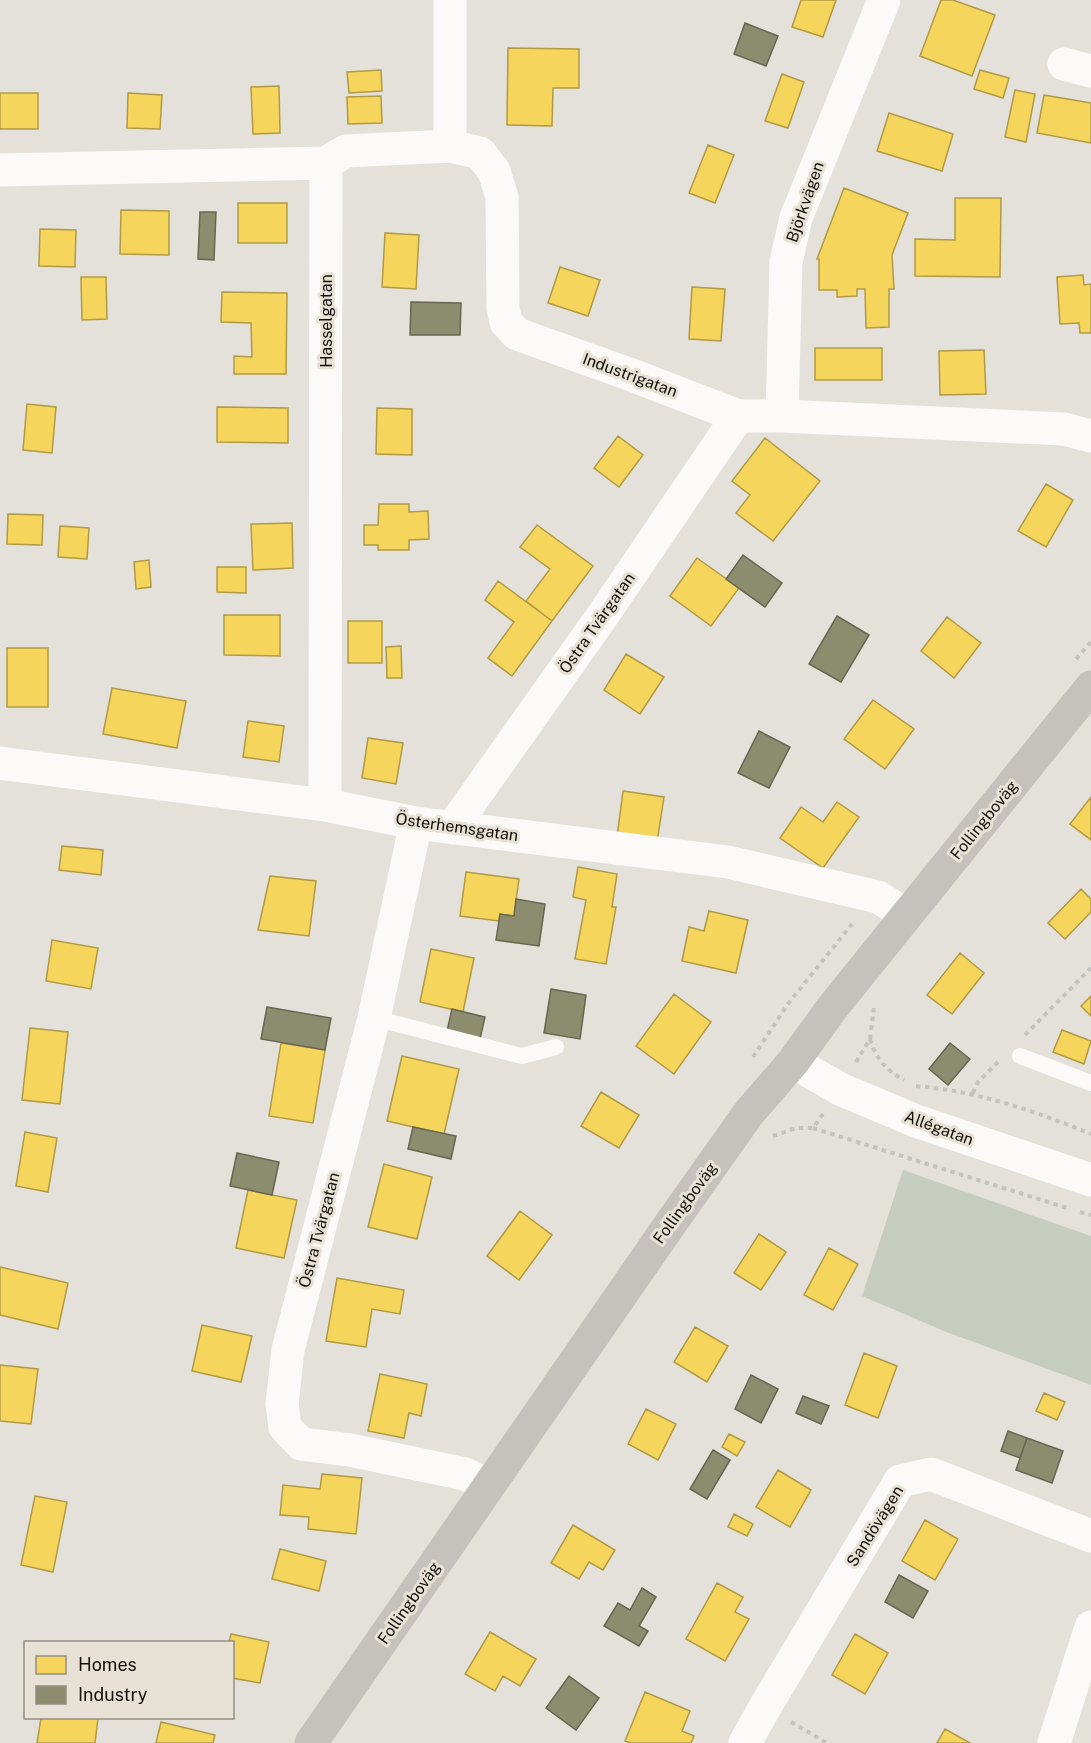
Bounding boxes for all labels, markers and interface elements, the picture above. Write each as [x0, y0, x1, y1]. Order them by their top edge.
street label: Björkvägen [782, 159, 828, 245]
street label: Hasselgatan [317, 274, 336, 368]
street label: Industrigatan [580, 349, 680, 401]
street label: Östra Tvärgatan [554, 568, 639, 677]
street label: Follingboväg [946, 777, 1022, 863]
street label: Österhemsgatan [395, 808, 520, 845]
street label: Allégatan [902, 1107, 976, 1149]
street label: Follingboväg [649, 1159, 721, 1247]
street label: Östra Tvärgatan [294, 1170, 344, 1290]
street label: Sandövägen [843, 1482, 907, 1570]
street label: Follingboväg [374, 1558, 444, 1648]
legend [24, 1641, 234, 1719]
text: Homes [78, 1654, 137, 1675]
text: Industry [78, 1684, 148, 1705]

